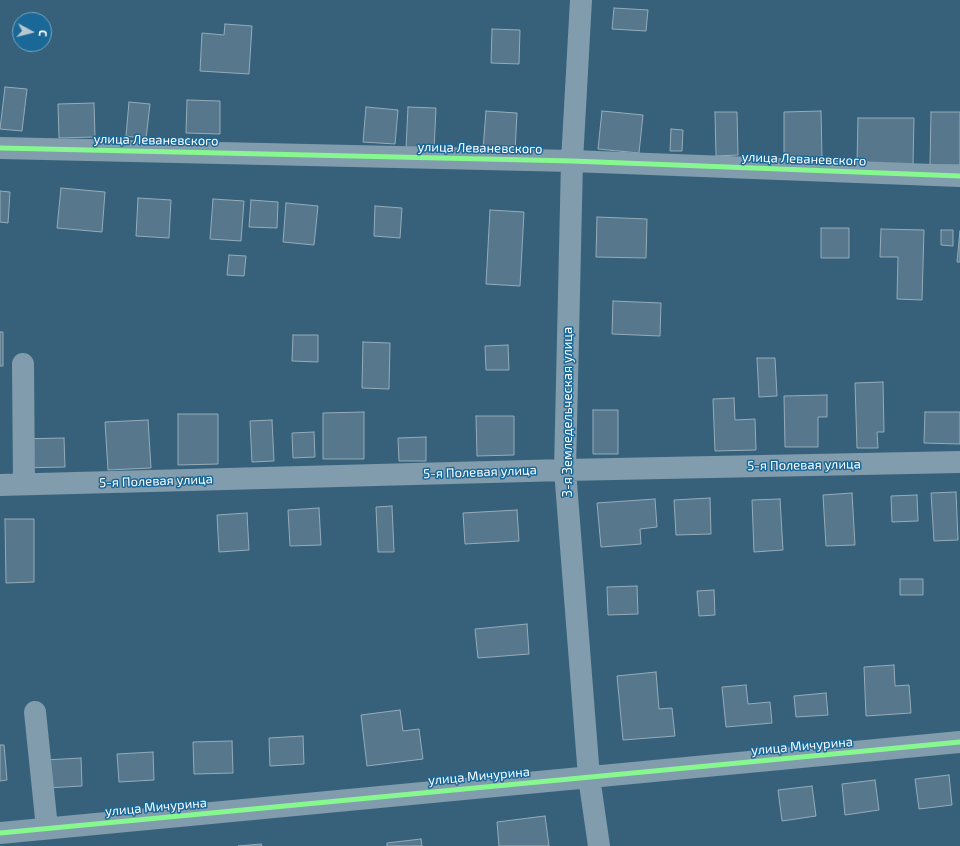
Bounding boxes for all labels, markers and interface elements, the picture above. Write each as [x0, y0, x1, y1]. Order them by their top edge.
north arrow [12, 12, 52, 52]
text: С [37, 29, 50, 37]
street label: улица Леваневского [93, 131, 219, 149]
street label: улица Леваневского [417, 139, 543, 157]
street label: улица Леваневского [741, 149, 867, 169]
street label: 3-я Земледельческая улица [560, 327, 576, 497]
street label: 5-я Полевая улица [747, 456, 861, 474]
street label: 5-я Полевая улица [423, 462, 537, 482]
street label: 5-я Полевая улица [99, 471, 213, 491]
street label: улица Мичурина [751, 734, 853, 758]
street label: улица Мичурина [428, 764, 530, 788]
street label: улица Мичурина [105, 795, 207, 819]

